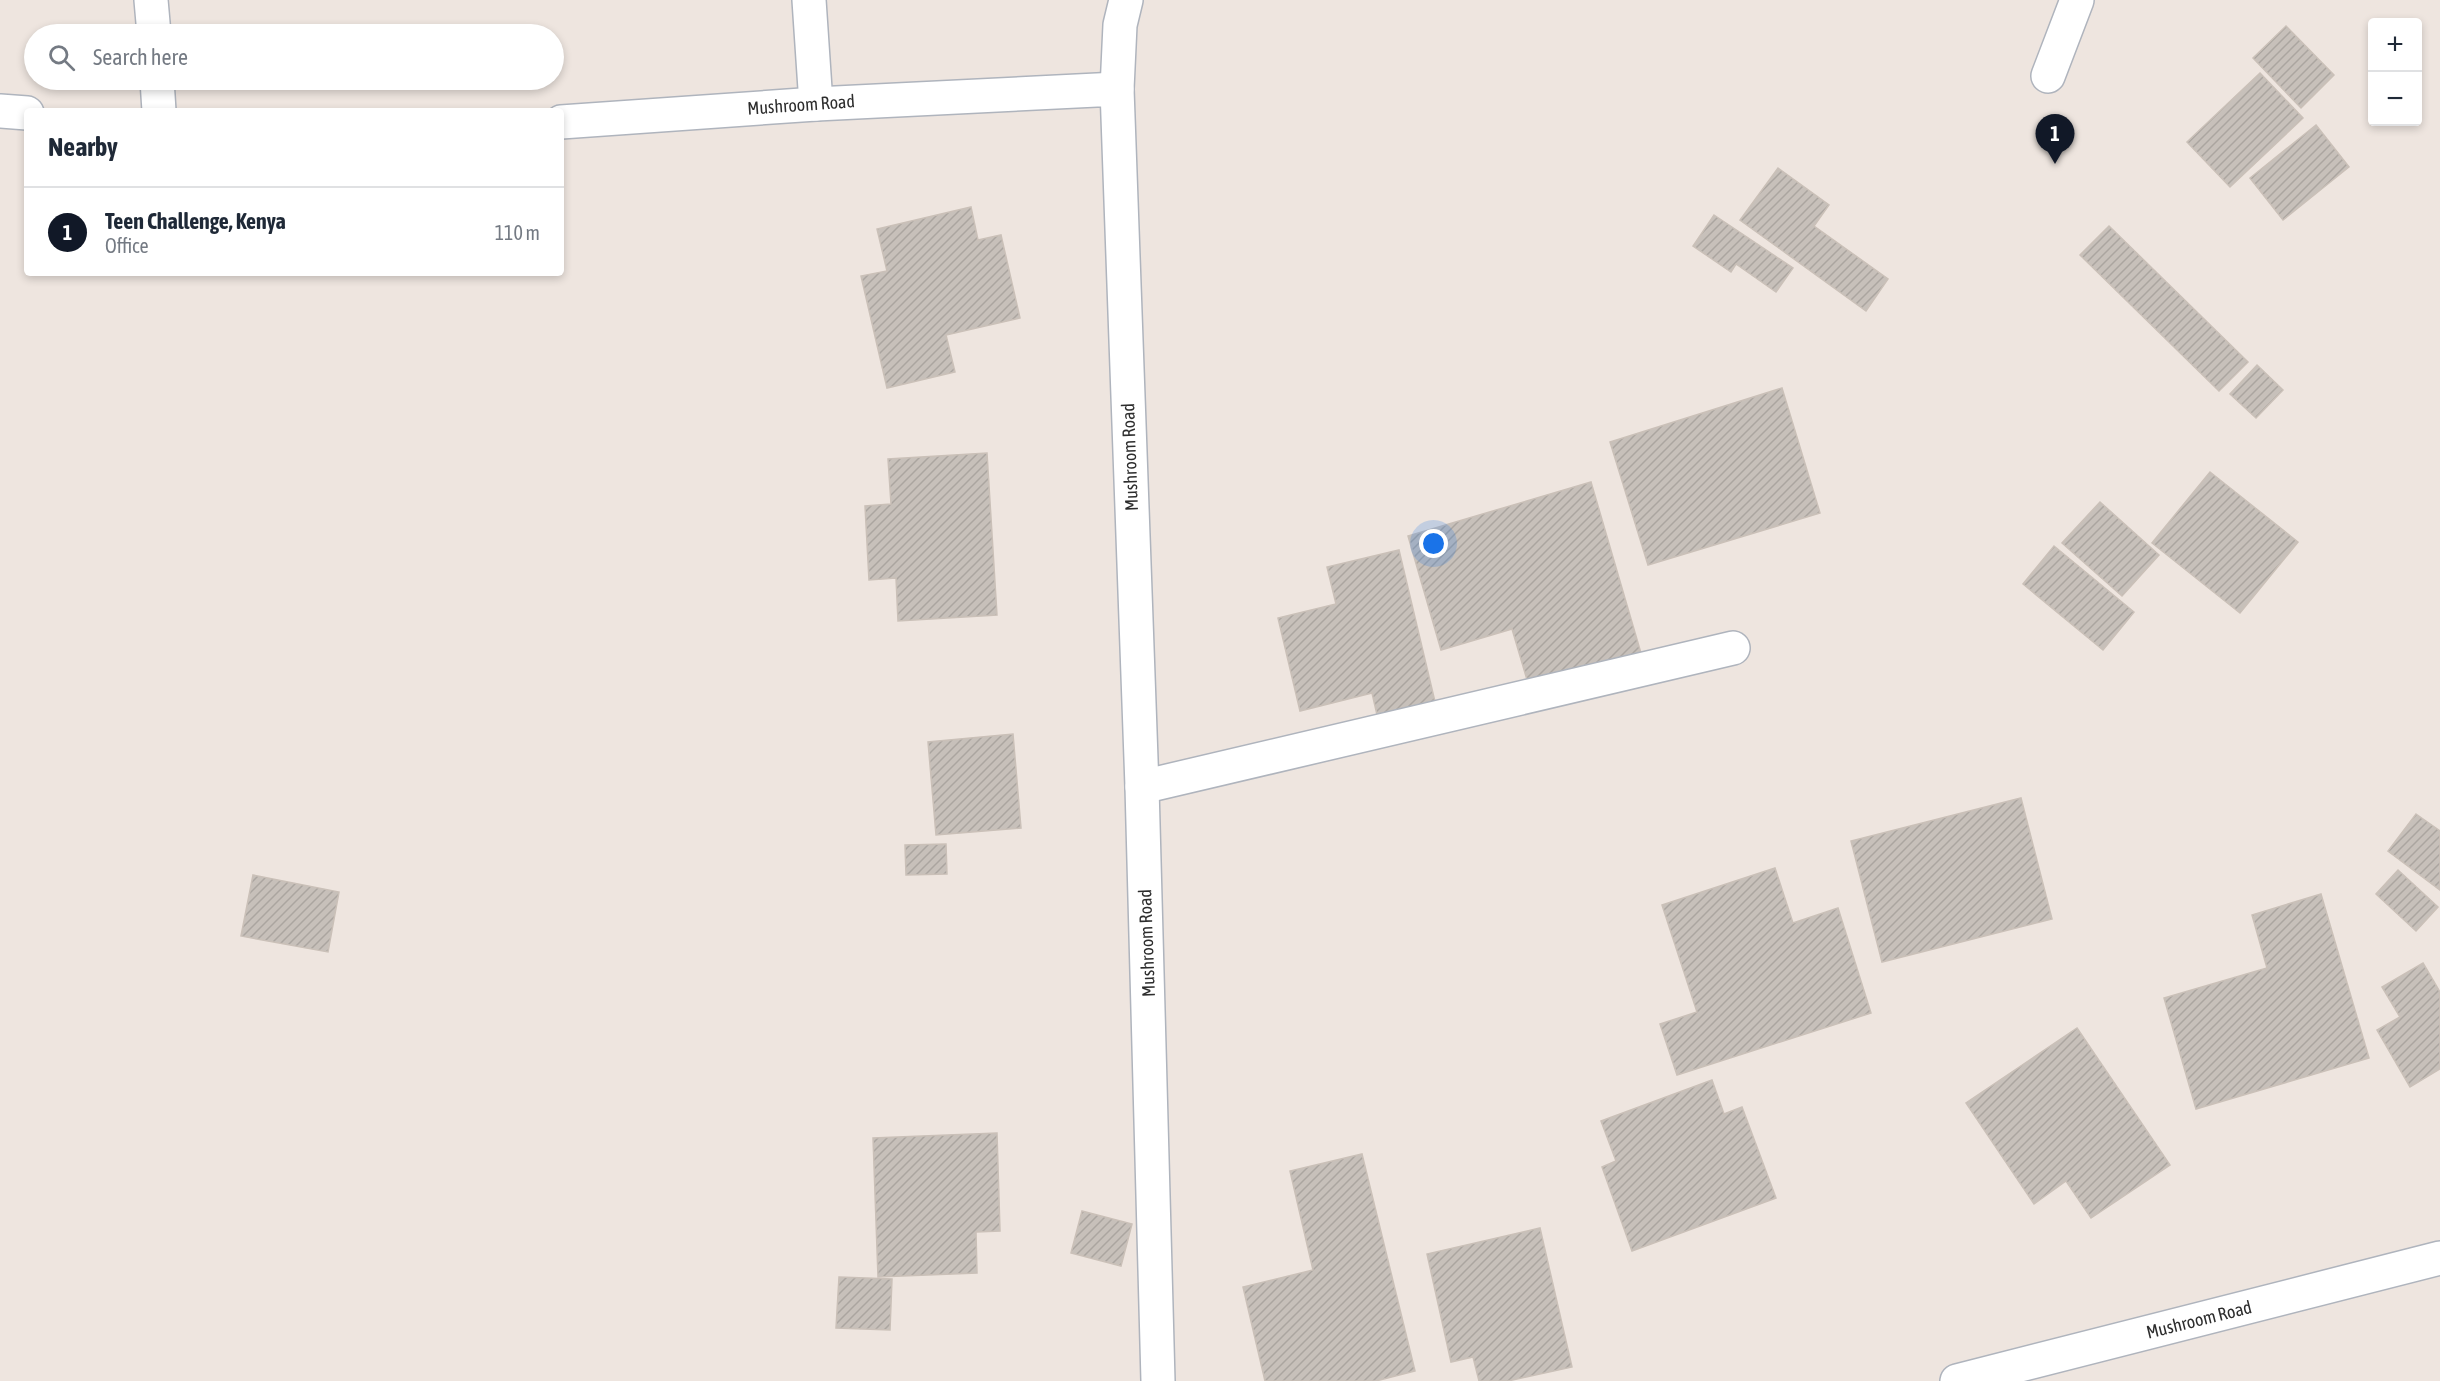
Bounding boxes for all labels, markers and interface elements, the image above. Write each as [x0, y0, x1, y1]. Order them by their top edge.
map controls [2368, 18, 2422, 126]
button: + [2368, 18, 2422, 72]
search box [24, 24, 564, 90]
icon: search [45, 41, 78, 74]
text: Search here [93, 44, 188, 70]
button: − [2368, 72, 2422, 126]
street label: Mushroom Road [746, 90, 855, 119]
pin: 1 [2036, 114, 2074, 164]
text: Nearby [48, 132, 118, 162]
text: Teen Challenge, Kenya [105, 208, 286, 234]
text: 1 [63, 221, 72, 244]
text: 110 m [495, 221, 540, 244]
text: Office [105, 234, 149, 257]
street label: Mushroom Road [1117, 403, 1142, 511]
your location [1419, 529, 1448, 558]
street label: Mushroom Road [1134, 889, 1159, 997]
street label: Mushroom Road [2144, 1296, 2254, 1343]

